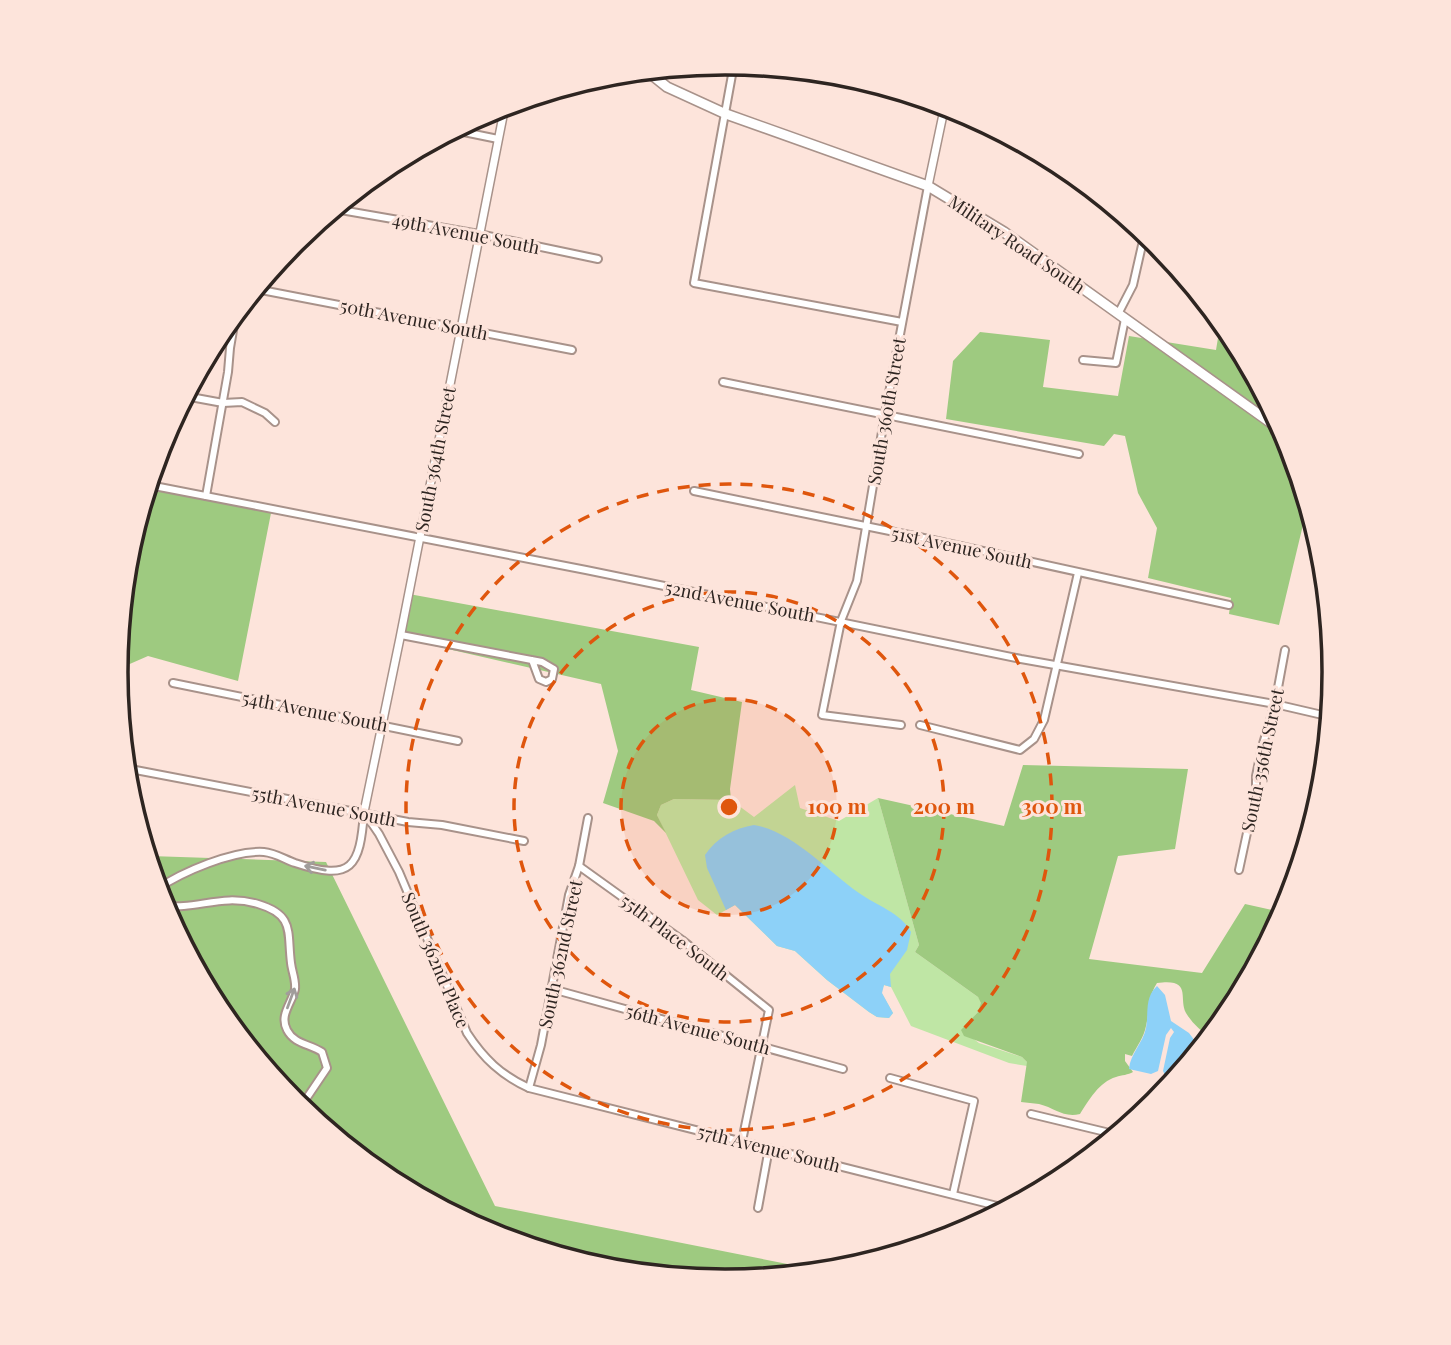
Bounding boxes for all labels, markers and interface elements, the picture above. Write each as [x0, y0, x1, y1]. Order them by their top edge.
street label: Military Road South [944, 189, 1090, 299]
street label: 49th Avenue South [390, 207, 542, 259]
street label: 50th Avenue South [338, 293, 490, 345]
street label: South 360th Street [861, 335, 911, 487]
street label: South 364th Street [409, 384, 461, 534]
street label: 51st Avenue South [890, 520, 1035, 574]
street label: 52nd Avenue South [663, 575, 817, 627]
street label: 54th Avenue South [240, 685, 390, 737]
street label: South 356th Street [1235, 685, 1289, 834]
street label: 55th Avenue South [250, 780, 399, 832]
text: 100 m [807, 791, 867, 819]
text: 200 m [913, 791, 975, 819]
text: 300 m [1021, 791, 1083, 819]
centre of rings [717, 795, 741, 819]
one-way arrow [304, 860, 327, 874]
street label: South 362nd Street [533, 877, 588, 1031]
street label: South 362nd Place [397, 888, 475, 1032]
street label: 55th Place South [616, 888, 735, 986]
one-way arrow [286, 987, 298, 1009]
street label: 56th Avenue South [623, 998, 773, 1060]
street label: 57th Avenue South [695, 1119, 843, 1177]

